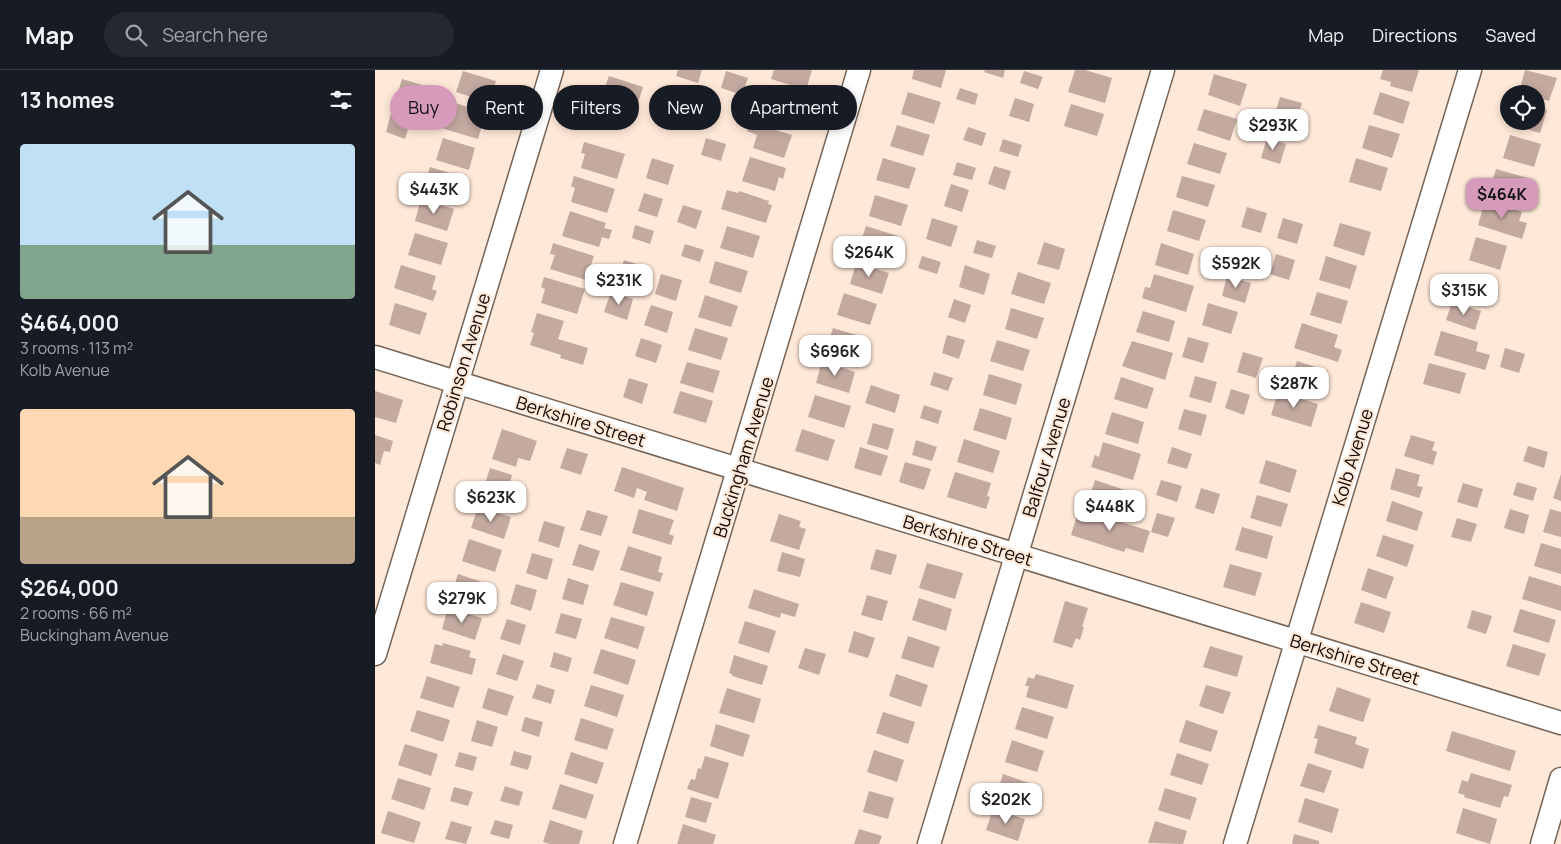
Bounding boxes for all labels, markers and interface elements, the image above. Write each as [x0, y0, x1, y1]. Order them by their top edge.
search box [104, 12, 454, 57]
text: Map [25, 18, 74, 51]
icon: search [122, 21, 150, 49]
text: Search here [162, 22, 268, 48]
text: Map [1308, 23, 1344, 47]
text: Directions [1372, 23, 1457, 47]
text: Saved [1485, 23, 1536, 47]
chip: Buy [390, 85, 457, 130]
chip: Rent [467, 85, 543, 130]
chip: Filters [553, 85, 639, 130]
chip: New [649, 85, 721, 130]
chip: Apartment [731, 85, 857, 130]
map controls [1500, 85, 1545, 130]
button: locate [1500, 85, 1545, 130]
text: 13 homes [20, 86, 114, 114]
icon: filters [327, 86, 355, 114]
pin: $293K [1238, 108, 1308, 151]
text: $293K [1248, 114, 1298, 136]
pin: $443K [399, 172, 469, 215]
icon: home [143, 177, 233, 267]
text: $443K [410, 178, 458, 200]
pin: $464K [1467, 178, 1537, 220]
text: $464K [1477, 183, 1527, 205]
pin: $264K [834, 236, 904, 278]
text: $264K [844, 241, 894, 263]
pin: $592K [1201, 246, 1271, 289]
text: $592K [1211, 252, 1261, 274]
pin: $231K [584, 264, 654, 306]
text: $231K [596, 269, 642, 291]
pin: $315K [1429, 274, 1499, 316]
text: $315K [1441, 279, 1487, 301]
street label: Robinson Avenue [431, 290, 495, 434]
text: $464,000 [20, 309, 119, 337]
pin: $696K [800, 334, 870, 377]
text: 3 rooms · 113 m² [20, 337, 133, 359]
text: $696K [810, 340, 860, 362]
text: Kolb Avenue [20, 359, 110, 381]
pin: $287K [1259, 366, 1329, 409]
text: $287K [1270, 372, 1318, 394]
street label: Buckingham Avenue [707, 373, 779, 541]
street label: Berkshire Street [513, 390, 649, 452]
street label: Balfour Avenue [1016, 394, 1076, 520]
street label: Kolb Avenue [1326, 405, 1378, 509]
icon: home [143, 442, 233, 532]
pin: $623K [456, 480, 526, 523]
text: $623K [466, 486, 516, 508]
pin: $448K [1075, 490, 1145, 532]
text: $448K [1085, 495, 1135, 517]
street label: Berkshire Street [900, 509, 1036, 571]
text: $264,000 [20, 574, 119, 602]
pin: $279K [427, 582, 497, 624]
text: $279K [438, 587, 486, 609]
text: 2 rooms · 66 m² [20, 602, 132, 624]
text: Buckingham Avenue [20, 624, 169, 646]
street label: Berkshire Street [1287, 628, 1423, 690]
pin: $202K [971, 782, 1041, 825]
text: $202K [981, 788, 1031, 810]

